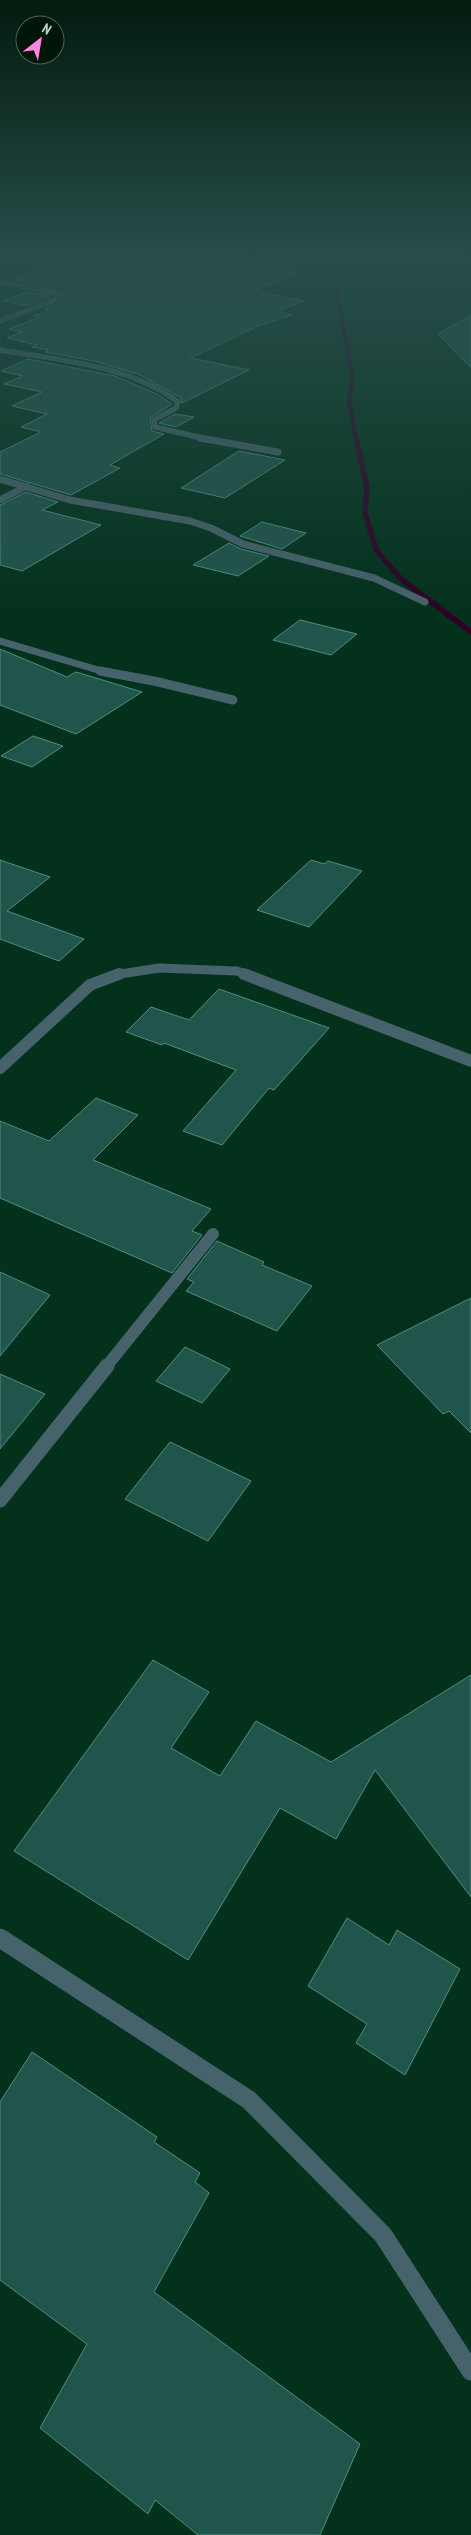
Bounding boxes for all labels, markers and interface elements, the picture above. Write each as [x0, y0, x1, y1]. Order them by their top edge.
north arrow [15, 15, 65, 65]
text: N [39, 19, 55, 39]

